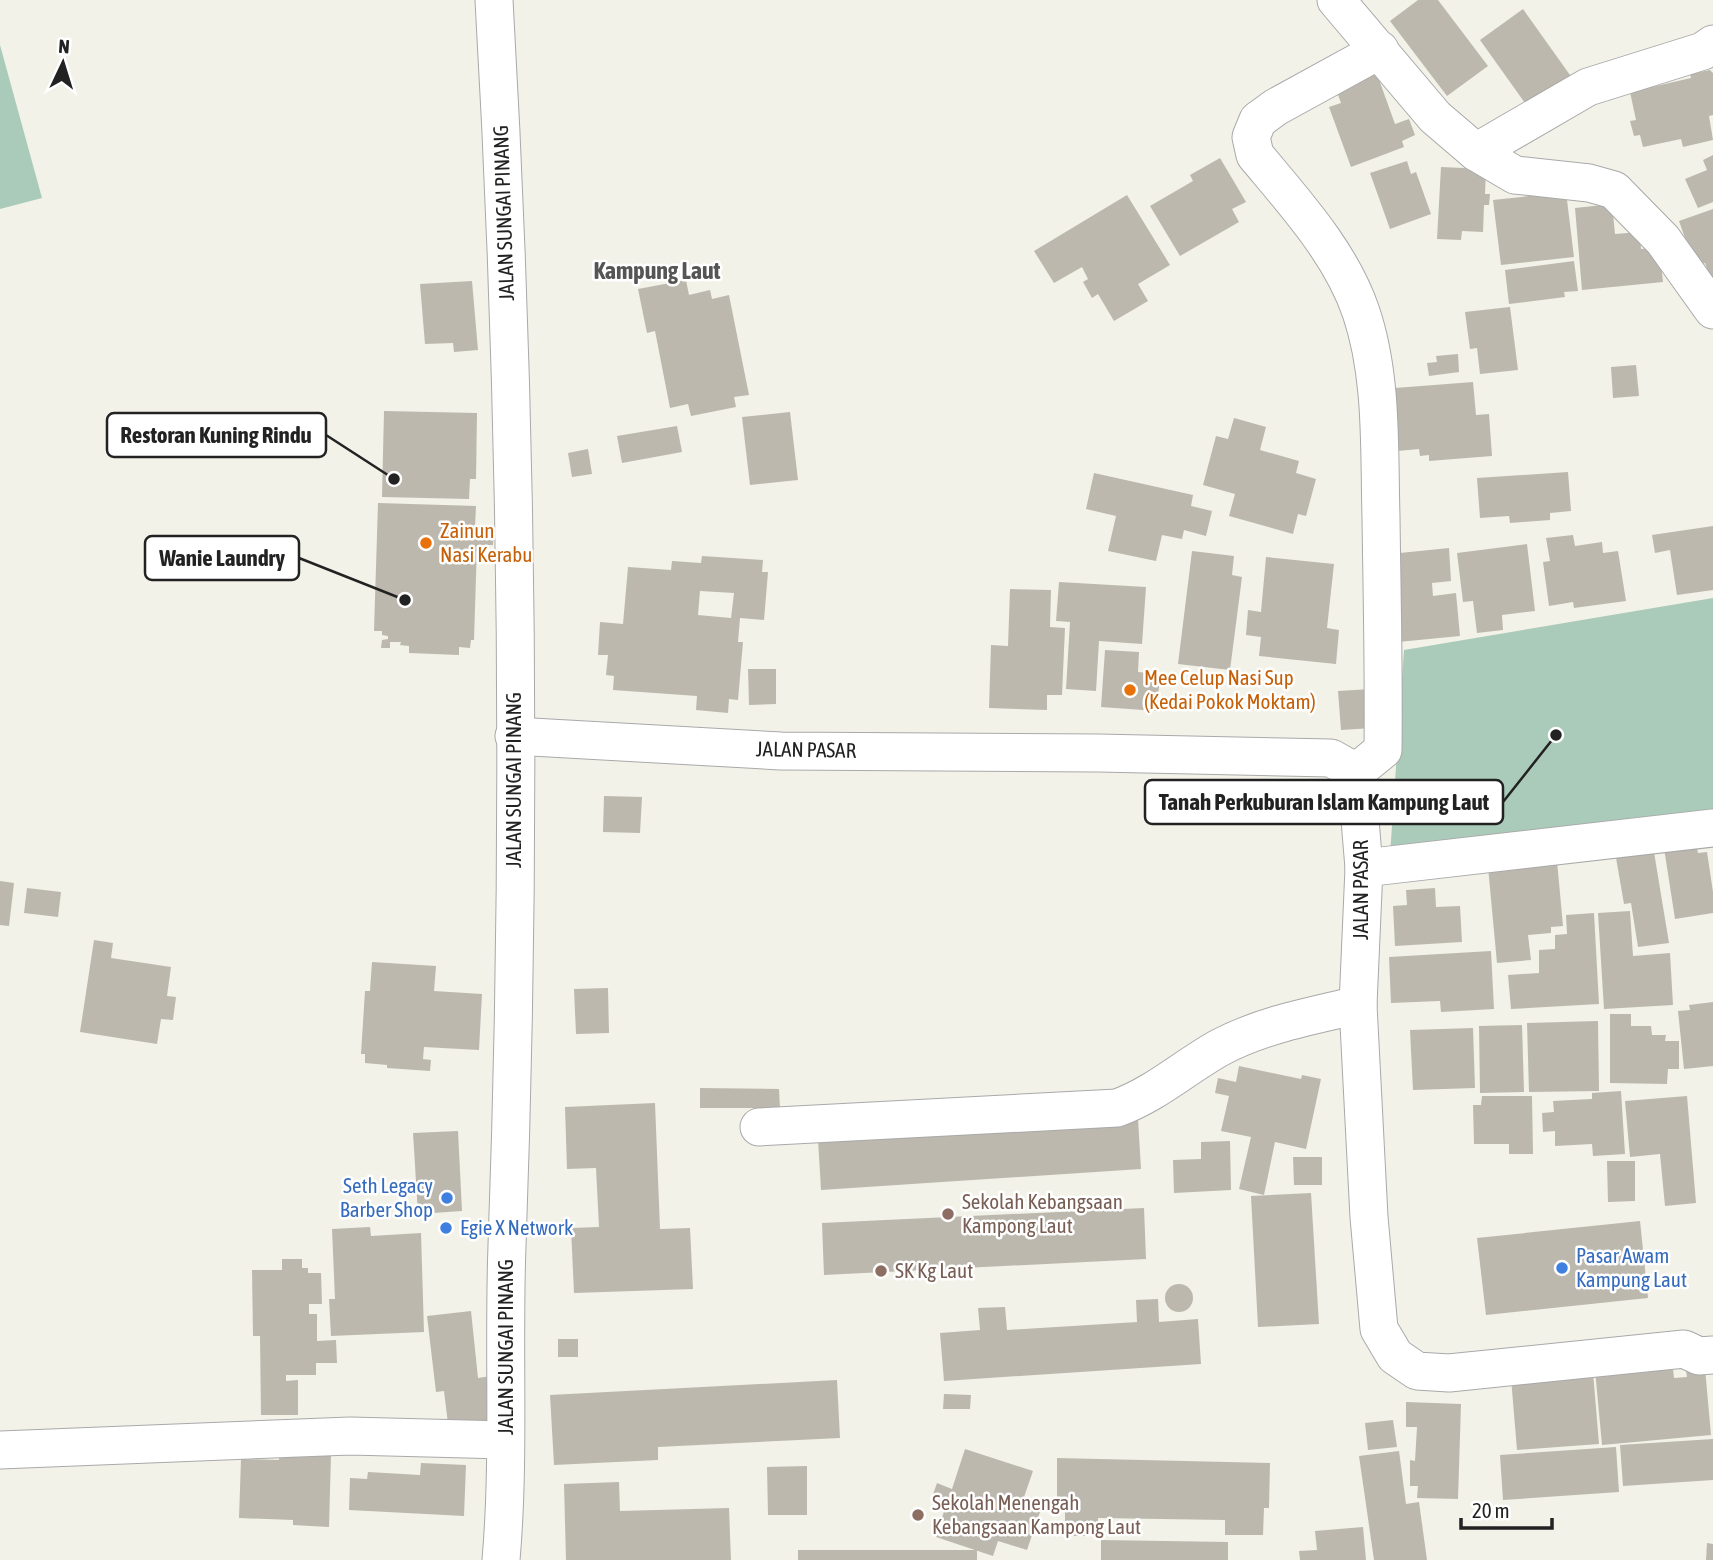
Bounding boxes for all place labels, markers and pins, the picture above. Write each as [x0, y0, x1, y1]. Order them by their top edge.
callout: Restoran Kuning Rindu [107, 413, 326, 457]
place label: Zainun Nasi Kerabu [440, 518, 532, 566]
marker: Zainun Nasi Kerabu [418, 535, 434, 551]
callout: Wanie Laundry [145, 536, 299, 580]
place label: Mee Celup Nasi Sup (Kedai Pokok Moktam) [1144, 665, 1316, 713]
marker: Mee Celup Nasi Sup (Kedai Pokok Moktam) [1122, 682, 1138, 698]
callout: Tanah Perkuburan Islam Kampung Laut [1145, 780, 1503, 824]
place label: Seth Legacy Barber Shop [340, 1173, 433, 1221]
place label: Sekolah Kebangsaan Kampong Laut [962, 1189, 1123, 1237]
marker: Seth Legacy Barber Shop [439, 1190, 455, 1206]
marker: Sekolah Kebangsaan Kampong Laut [940, 1206, 956, 1222]
place label: Egie X Network [460, 1215, 573, 1239]
marker: Egie X Network [438, 1220, 454, 1236]
place label: Pasar Awam Kampung Laut [1576, 1243, 1687, 1291]
place label: SK Kg Laut [895, 1258, 973, 1282]
marker: Pasar Awam Kampung Laut [1554, 1260, 1570, 1276]
marker: SK Kg Laut [873, 1263, 889, 1279]
place label: Sekolah Menengah Kebangsaan Kampong Laut [932, 1490, 1141, 1538]
marker: Sekolah Menengah Kebangsaan Kampong Laut [910, 1507, 926, 1523]

